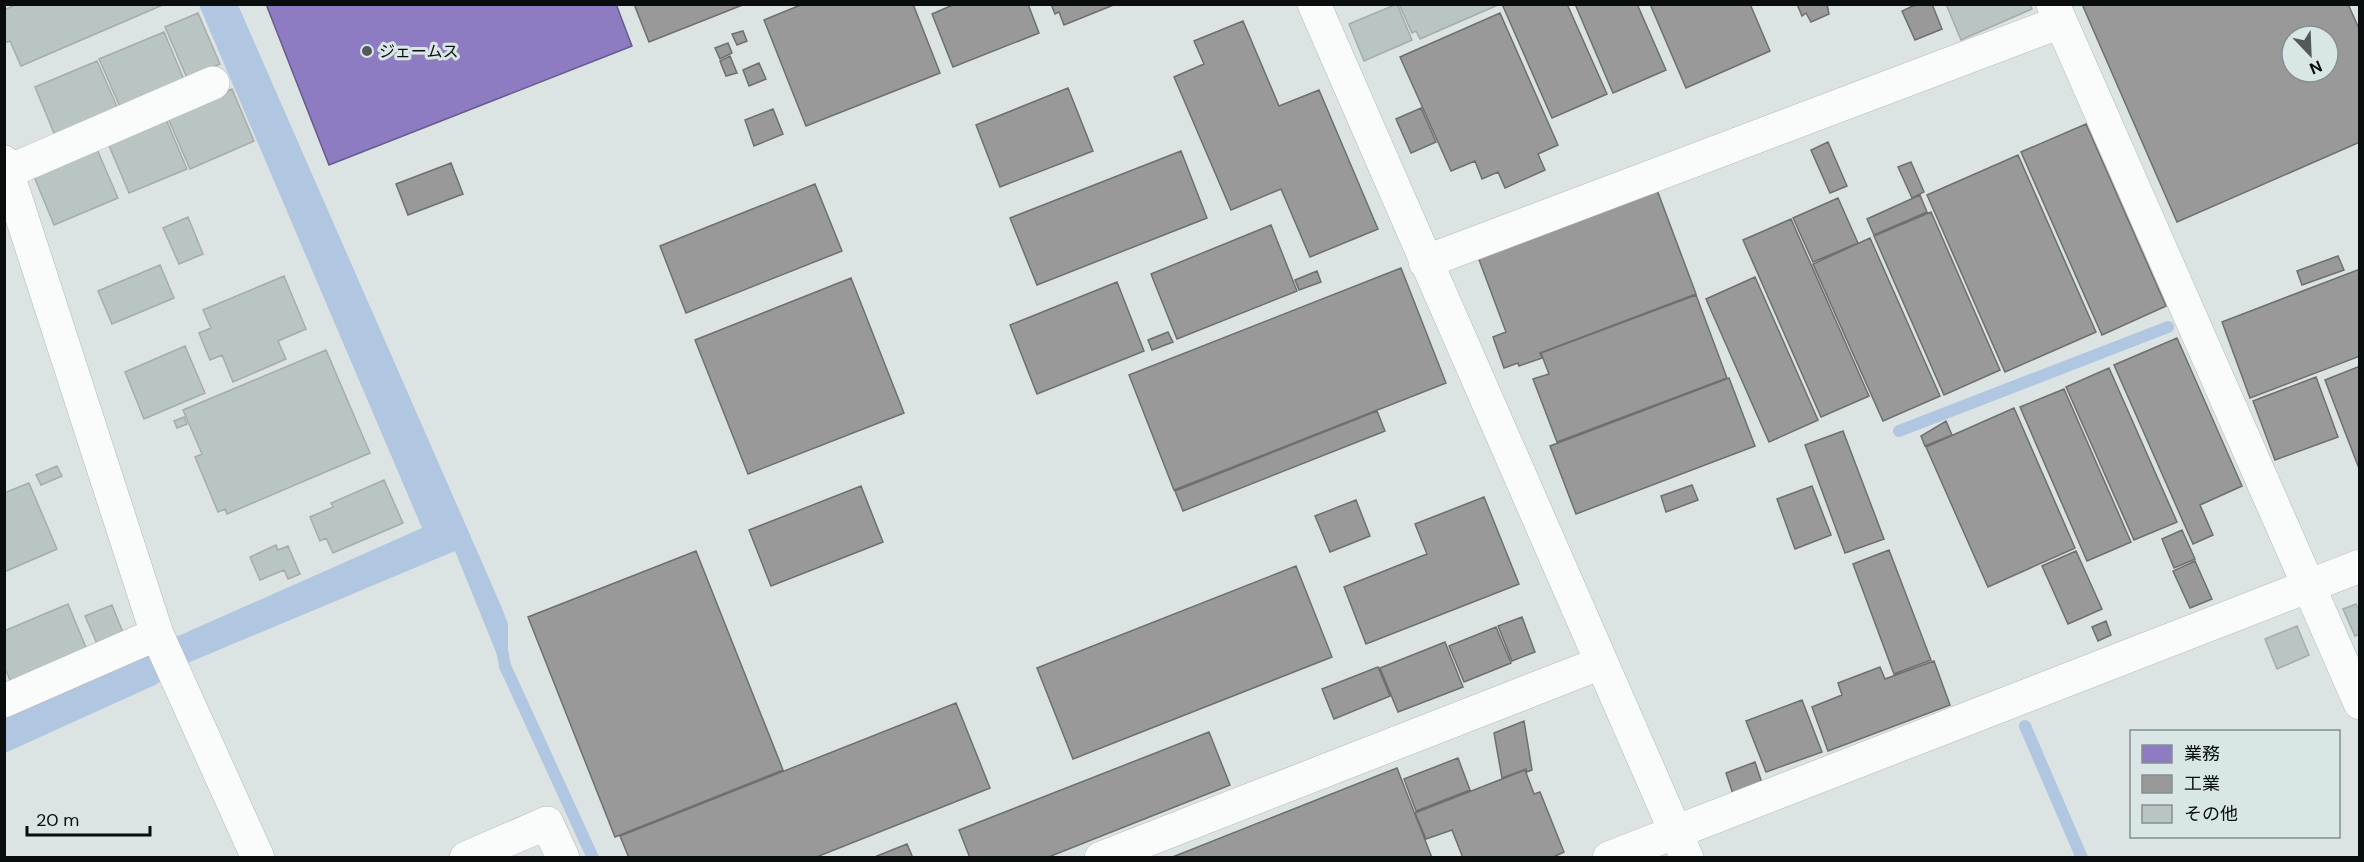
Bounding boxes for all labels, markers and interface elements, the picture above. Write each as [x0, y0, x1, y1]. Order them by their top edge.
north arrow [2280, 24, 2340, 84]
place label: ジェームス [379, 41, 459, 62]
marker: ジェームス [360, 44, 374, 58]
text: N [2306, 55, 2325, 79]
legend [2130, 730, 2340, 838]
text: 業務 [2184, 742, 2220, 766]
text: 工業 [2184, 772, 2220, 796]
scale bar [27, 799, 150, 837]
text: その他 [2184, 802, 2238, 826]
text: 20 m [36, 808, 79, 832]

